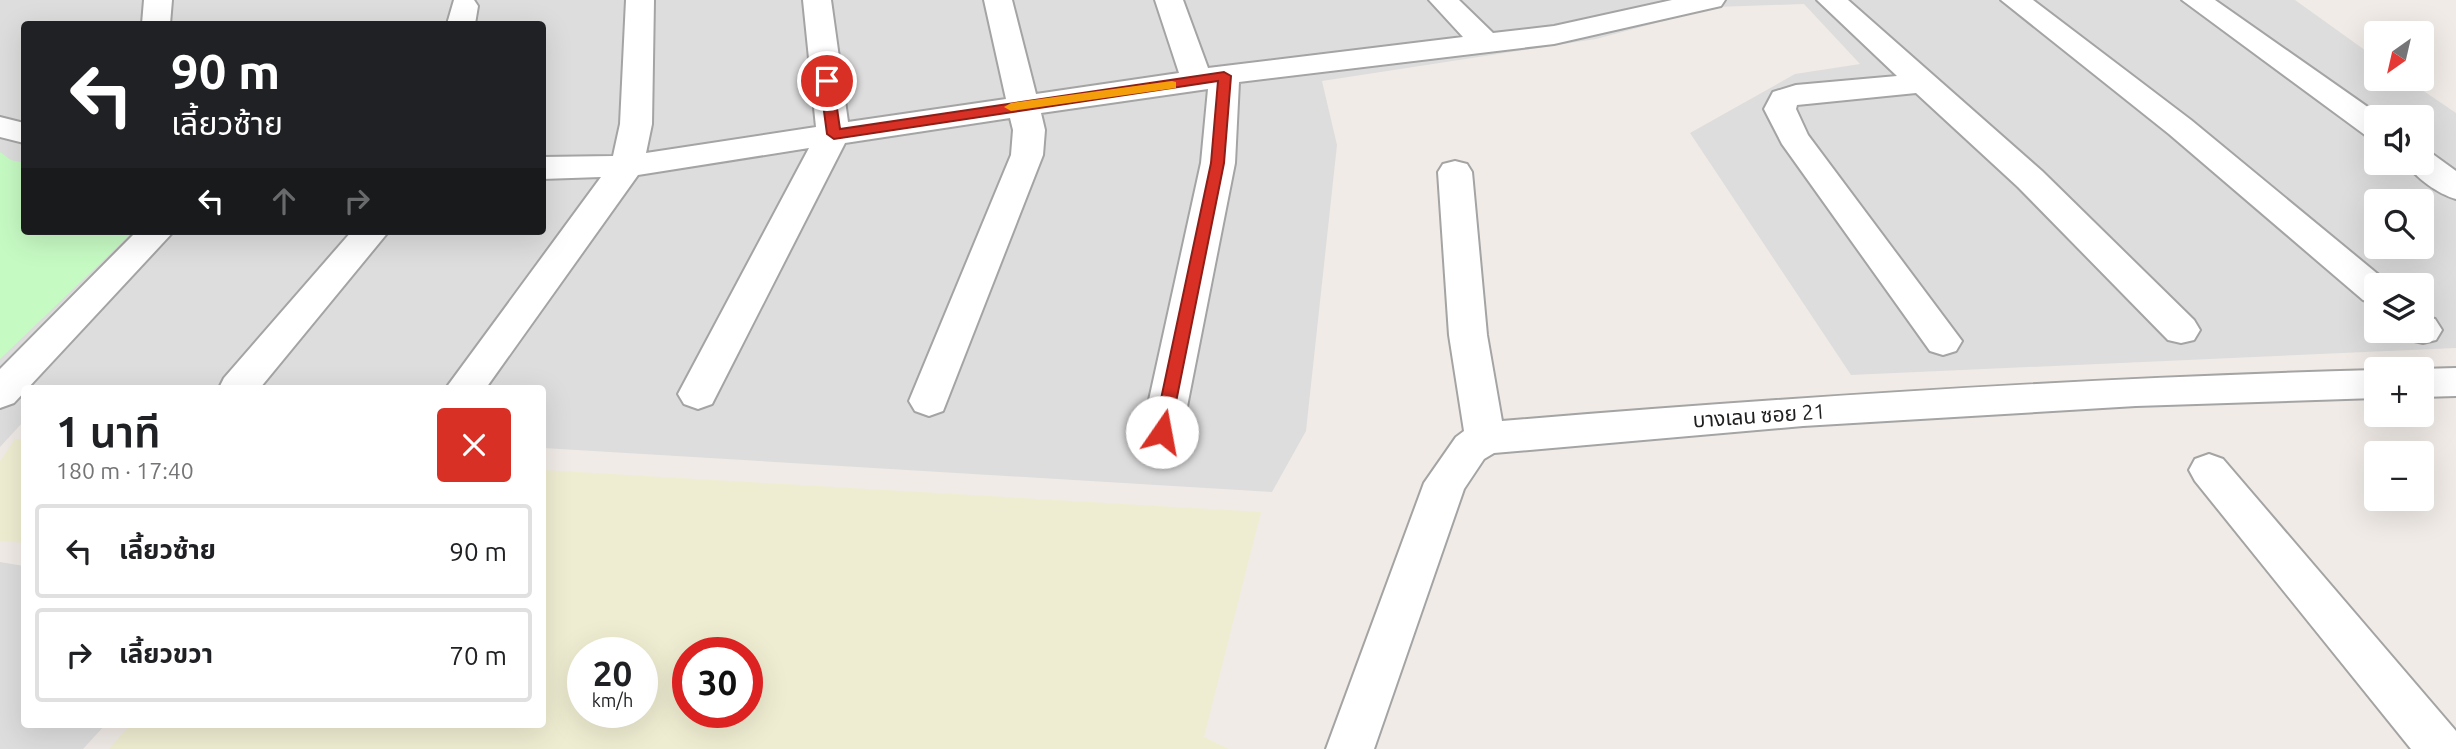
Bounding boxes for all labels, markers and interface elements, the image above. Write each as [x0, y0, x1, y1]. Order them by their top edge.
north arrow [2364, 21, 2434, 91]
map controls [2364, 21, 2434, 511]
text: 90 m [171, 43, 280, 98]
icon: left [56, 49, 147, 140]
pin [797, 51, 857, 111]
icon: arrive [808, 62, 846, 100]
text: เลี้ยวซ้าย [171, 105, 283, 141]
button: sound [2364, 105, 2434, 175]
icon: left [192, 182, 230, 220]
icon: ahead [265, 182, 303, 220]
icon: right [338, 182, 376, 220]
button: search [2364, 189, 2434, 259]
button: layers [2364, 273, 2434, 343]
button: + [2364, 357, 2434, 427]
position arrow [1125, 395, 1199, 469]
street label: บางเลน ซอย 21 [1692, 398, 1826, 432]
text: 1 นาที [56, 408, 161, 455]
button: close [437, 408, 511, 482]
button: − [2364, 441, 2434, 511]
text: 180 m · 17:40 [56, 458, 194, 483]
icon: left [60, 532, 98, 570]
text: เลี้ยวซ้าย [119, 535, 216, 564]
text: 90 m [449, 537, 507, 566]
icon: right [60, 636, 98, 674]
speed limit sign: 30 [672, 637, 763, 728]
text: เลี้ยวขวา [119, 639, 213, 668]
text: 70 m [449, 641, 507, 670]
text: 20 [593, 653, 632, 693]
text: km/h [592, 690, 633, 710]

